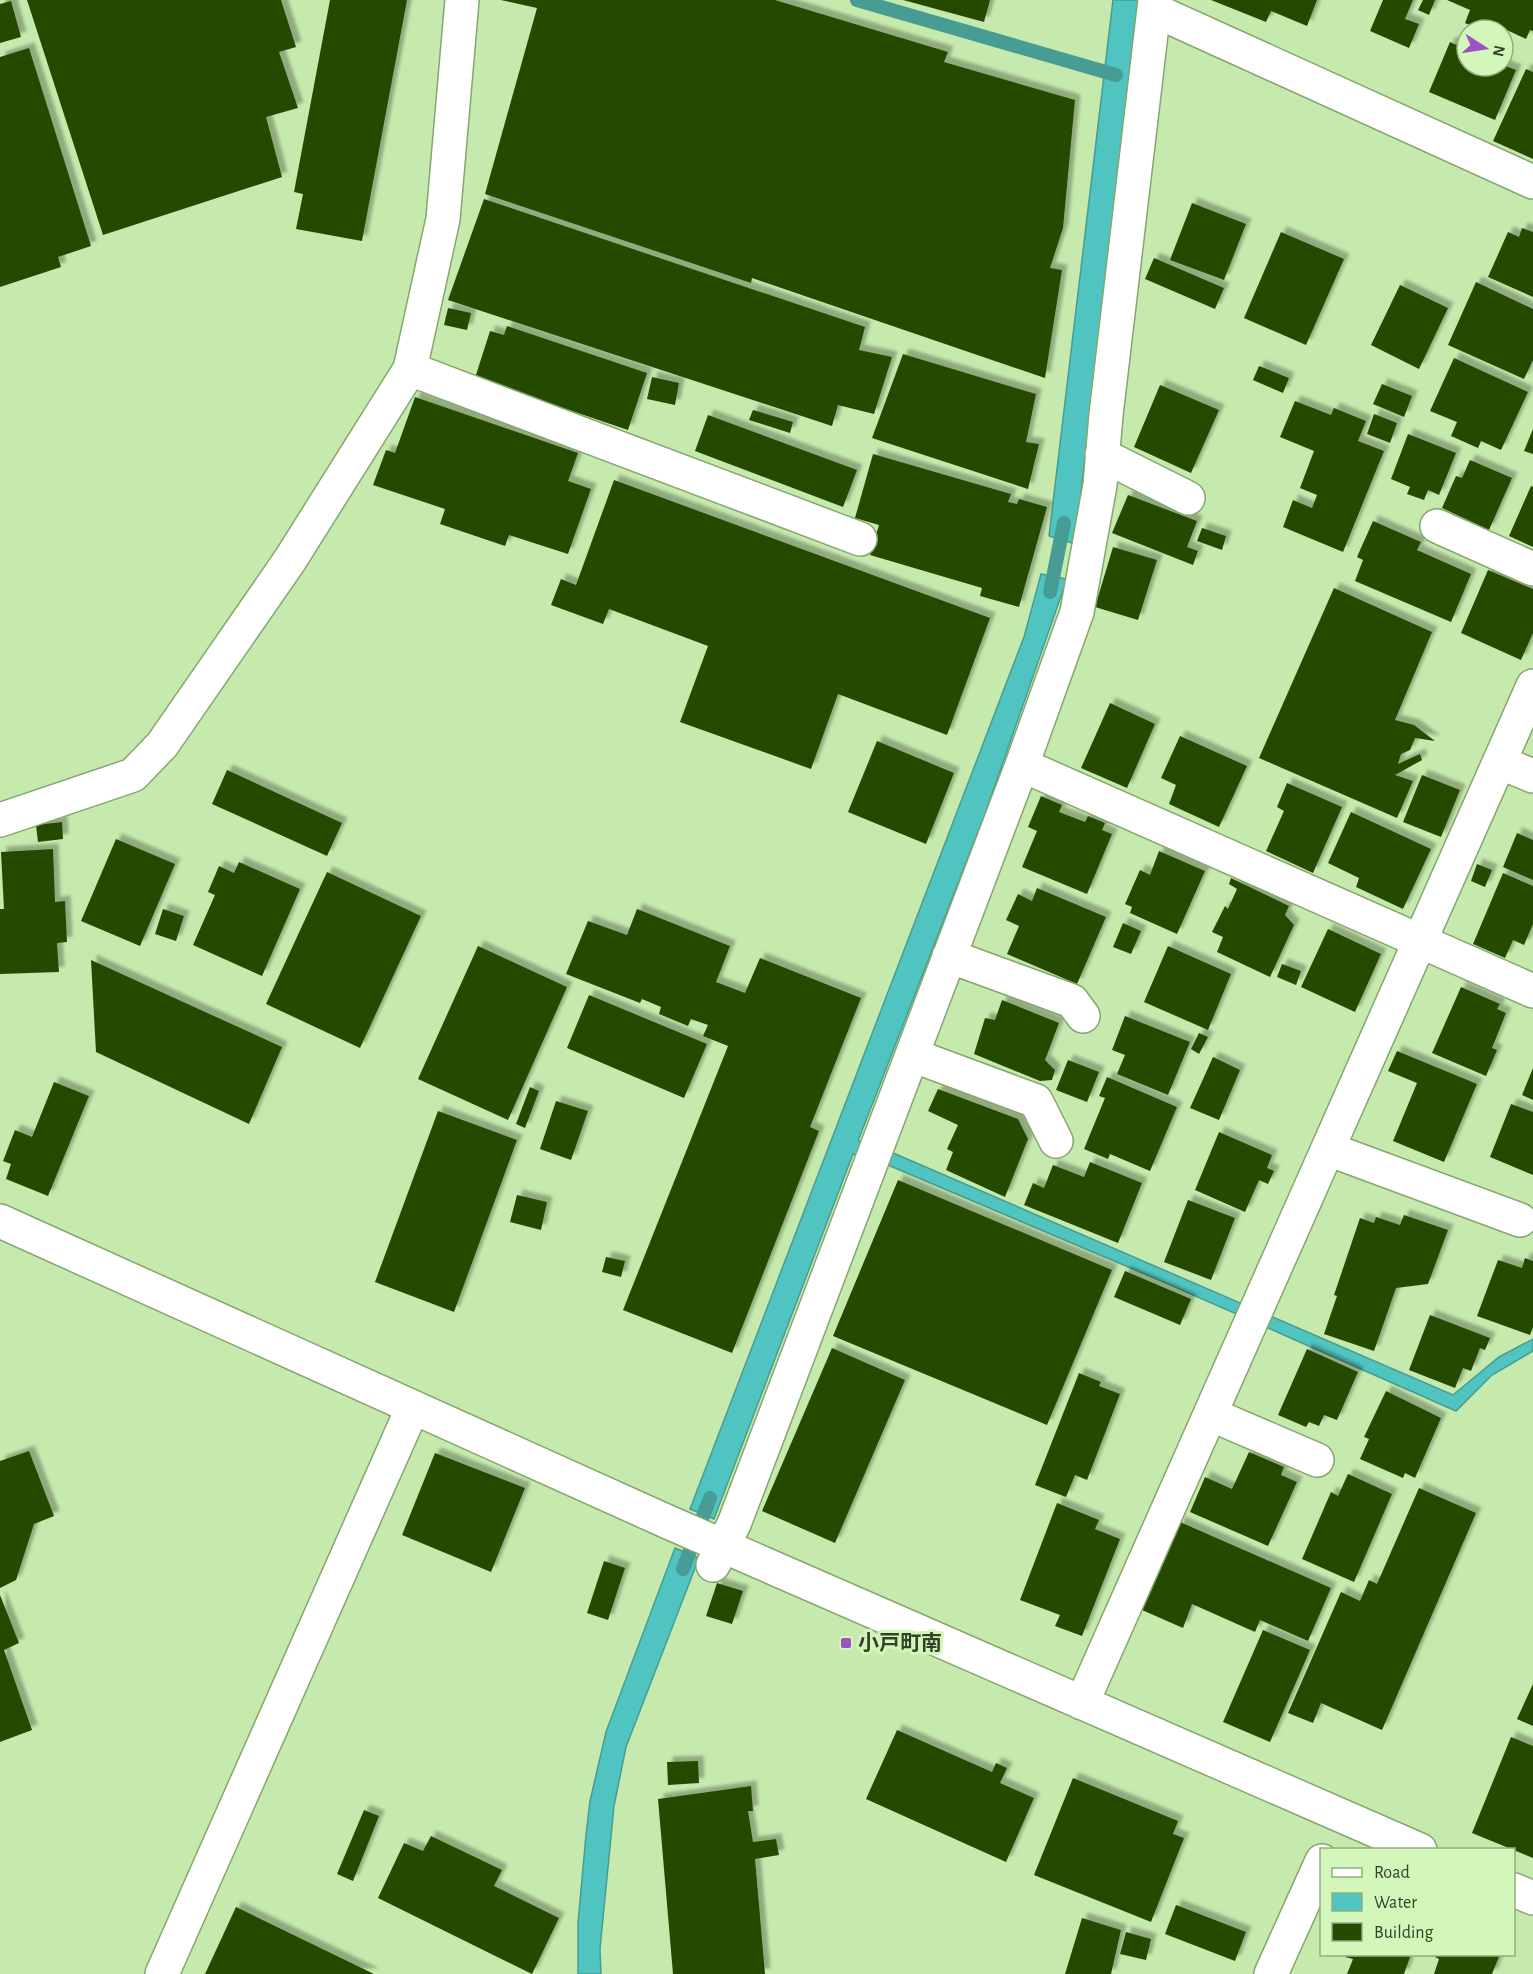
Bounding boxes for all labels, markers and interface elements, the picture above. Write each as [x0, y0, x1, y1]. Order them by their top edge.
north arrow [1455, 18, 1515, 78]
text: N [1490, 44, 1508, 58]
place label: 小戸町南 [858, 1632, 942, 1654]
marker: 小戸町南 [839, 1636, 853, 1650]
legend [1320, 1848, 1515, 1956]
text: Road [1374, 1864, 1410, 1882]
text: Water [1374, 1894, 1417, 1912]
text: Building [1374, 1924, 1434, 1942]

